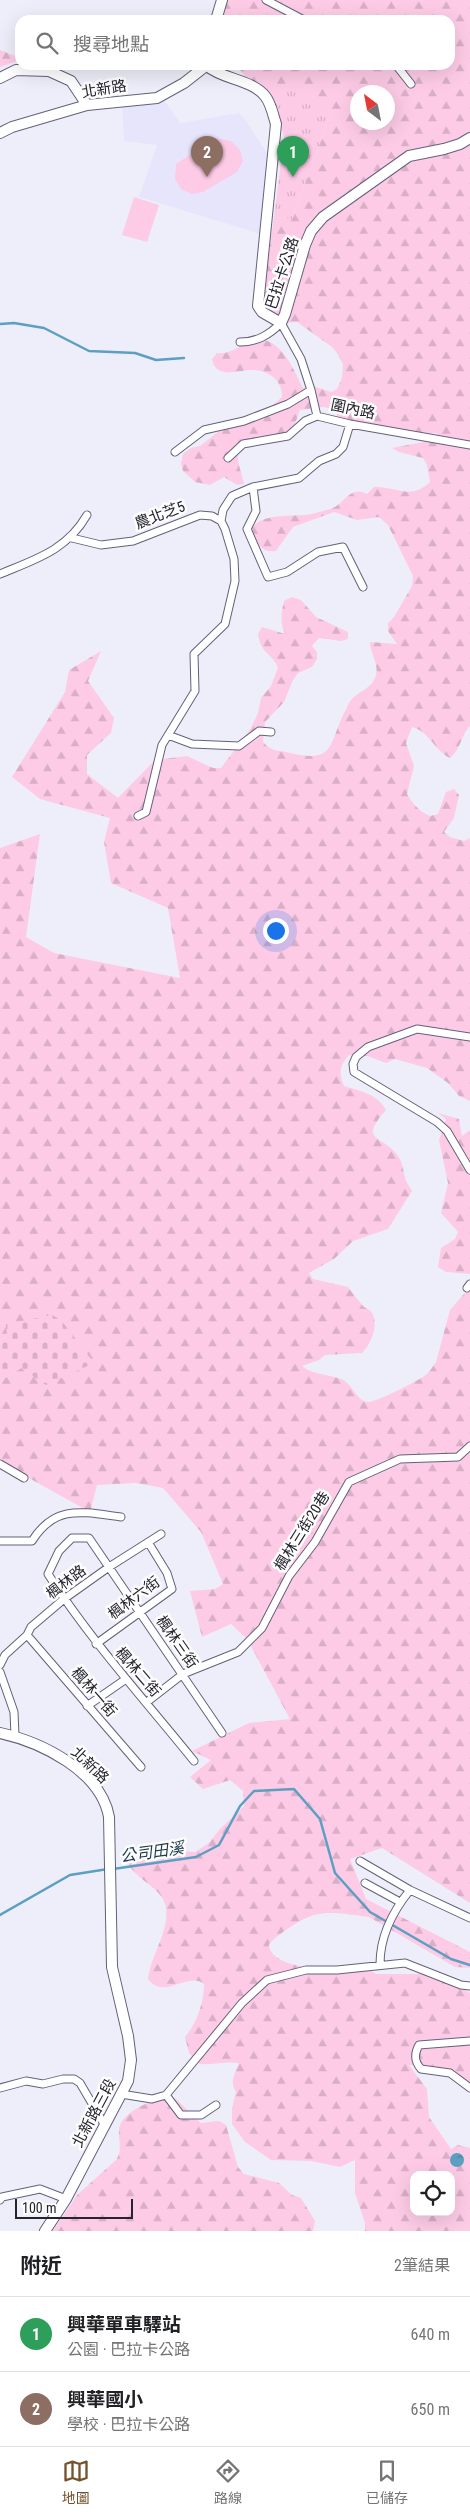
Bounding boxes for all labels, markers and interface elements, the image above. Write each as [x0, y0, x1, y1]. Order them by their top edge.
search box [15, 15, 455, 70]
icon: search [33, 29, 61, 57]
text: 搜尋地點 [73, 33, 149, 56]
street label: 北新路 [80, 77, 128, 101]
north arrow [350, 85, 395, 130]
pin: 2 [191, 136, 223, 177]
pin: 1 [277, 136, 309, 177]
street label: 巴拉卡公路 [262, 235, 302, 311]
street label: 圍內路 [329, 396, 377, 422]
street label: 農北芝5 [132, 497, 188, 533]
your location [263, 918, 289, 944]
street label: 楓林三街20巷 [271, 1488, 333, 1574]
street label: 楓林路 [43, 1561, 89, 1603]
street label: 楓林六街 [105, 1573, 163, 1623]
street label: 楓林三街 [152, 1612, 202, 1672]
street label: 楓林二街 [112, 1643, 164, 1701]
street label: 楓林一街 [68, 1663, 120, 1721]
street label: 北新路 [68, 1743, 112, 1787]
water label: 公司田溪 [119, 1838, 187, 1866]
street label: 北新路三段 [68, 2076, 120, 2150]
map controls [410, 2171, 455, 2216]
button: locate [410, 2171, 455, 2216]
scale bar [15, 2196, 132, 2219]
text: 100 m [22, 2200, 57, 2216]
text: 附近 [20, 2254, 62, 2278]
text: 2筆結果 [394, 2256, 450, 2275]
text: 興華單車驛站 [67, 2313, 181, 2336]
text: 1 [32, 2325, 40, 2344]
text: 640 m [411, 2325, 450, 2344]
text: 公園 · 巴拉卡公路 [67, 2340, 190, 2359]
text: 興華國小 [67, 2388, 143, 2411]
text: 2 [32, 2400, 40, 2419]
text: 650 m [411, 2400, 450, 2419]
text: 學校 · 巴拉卡公路 [67, 2415, 190, 2434]
tab: 地圖 [62, 2457, 90, 2507]
tab: 路線 [214, 2457, 242, 2507]
tab: 已儲存 [366, 2457, 408, 2507]

